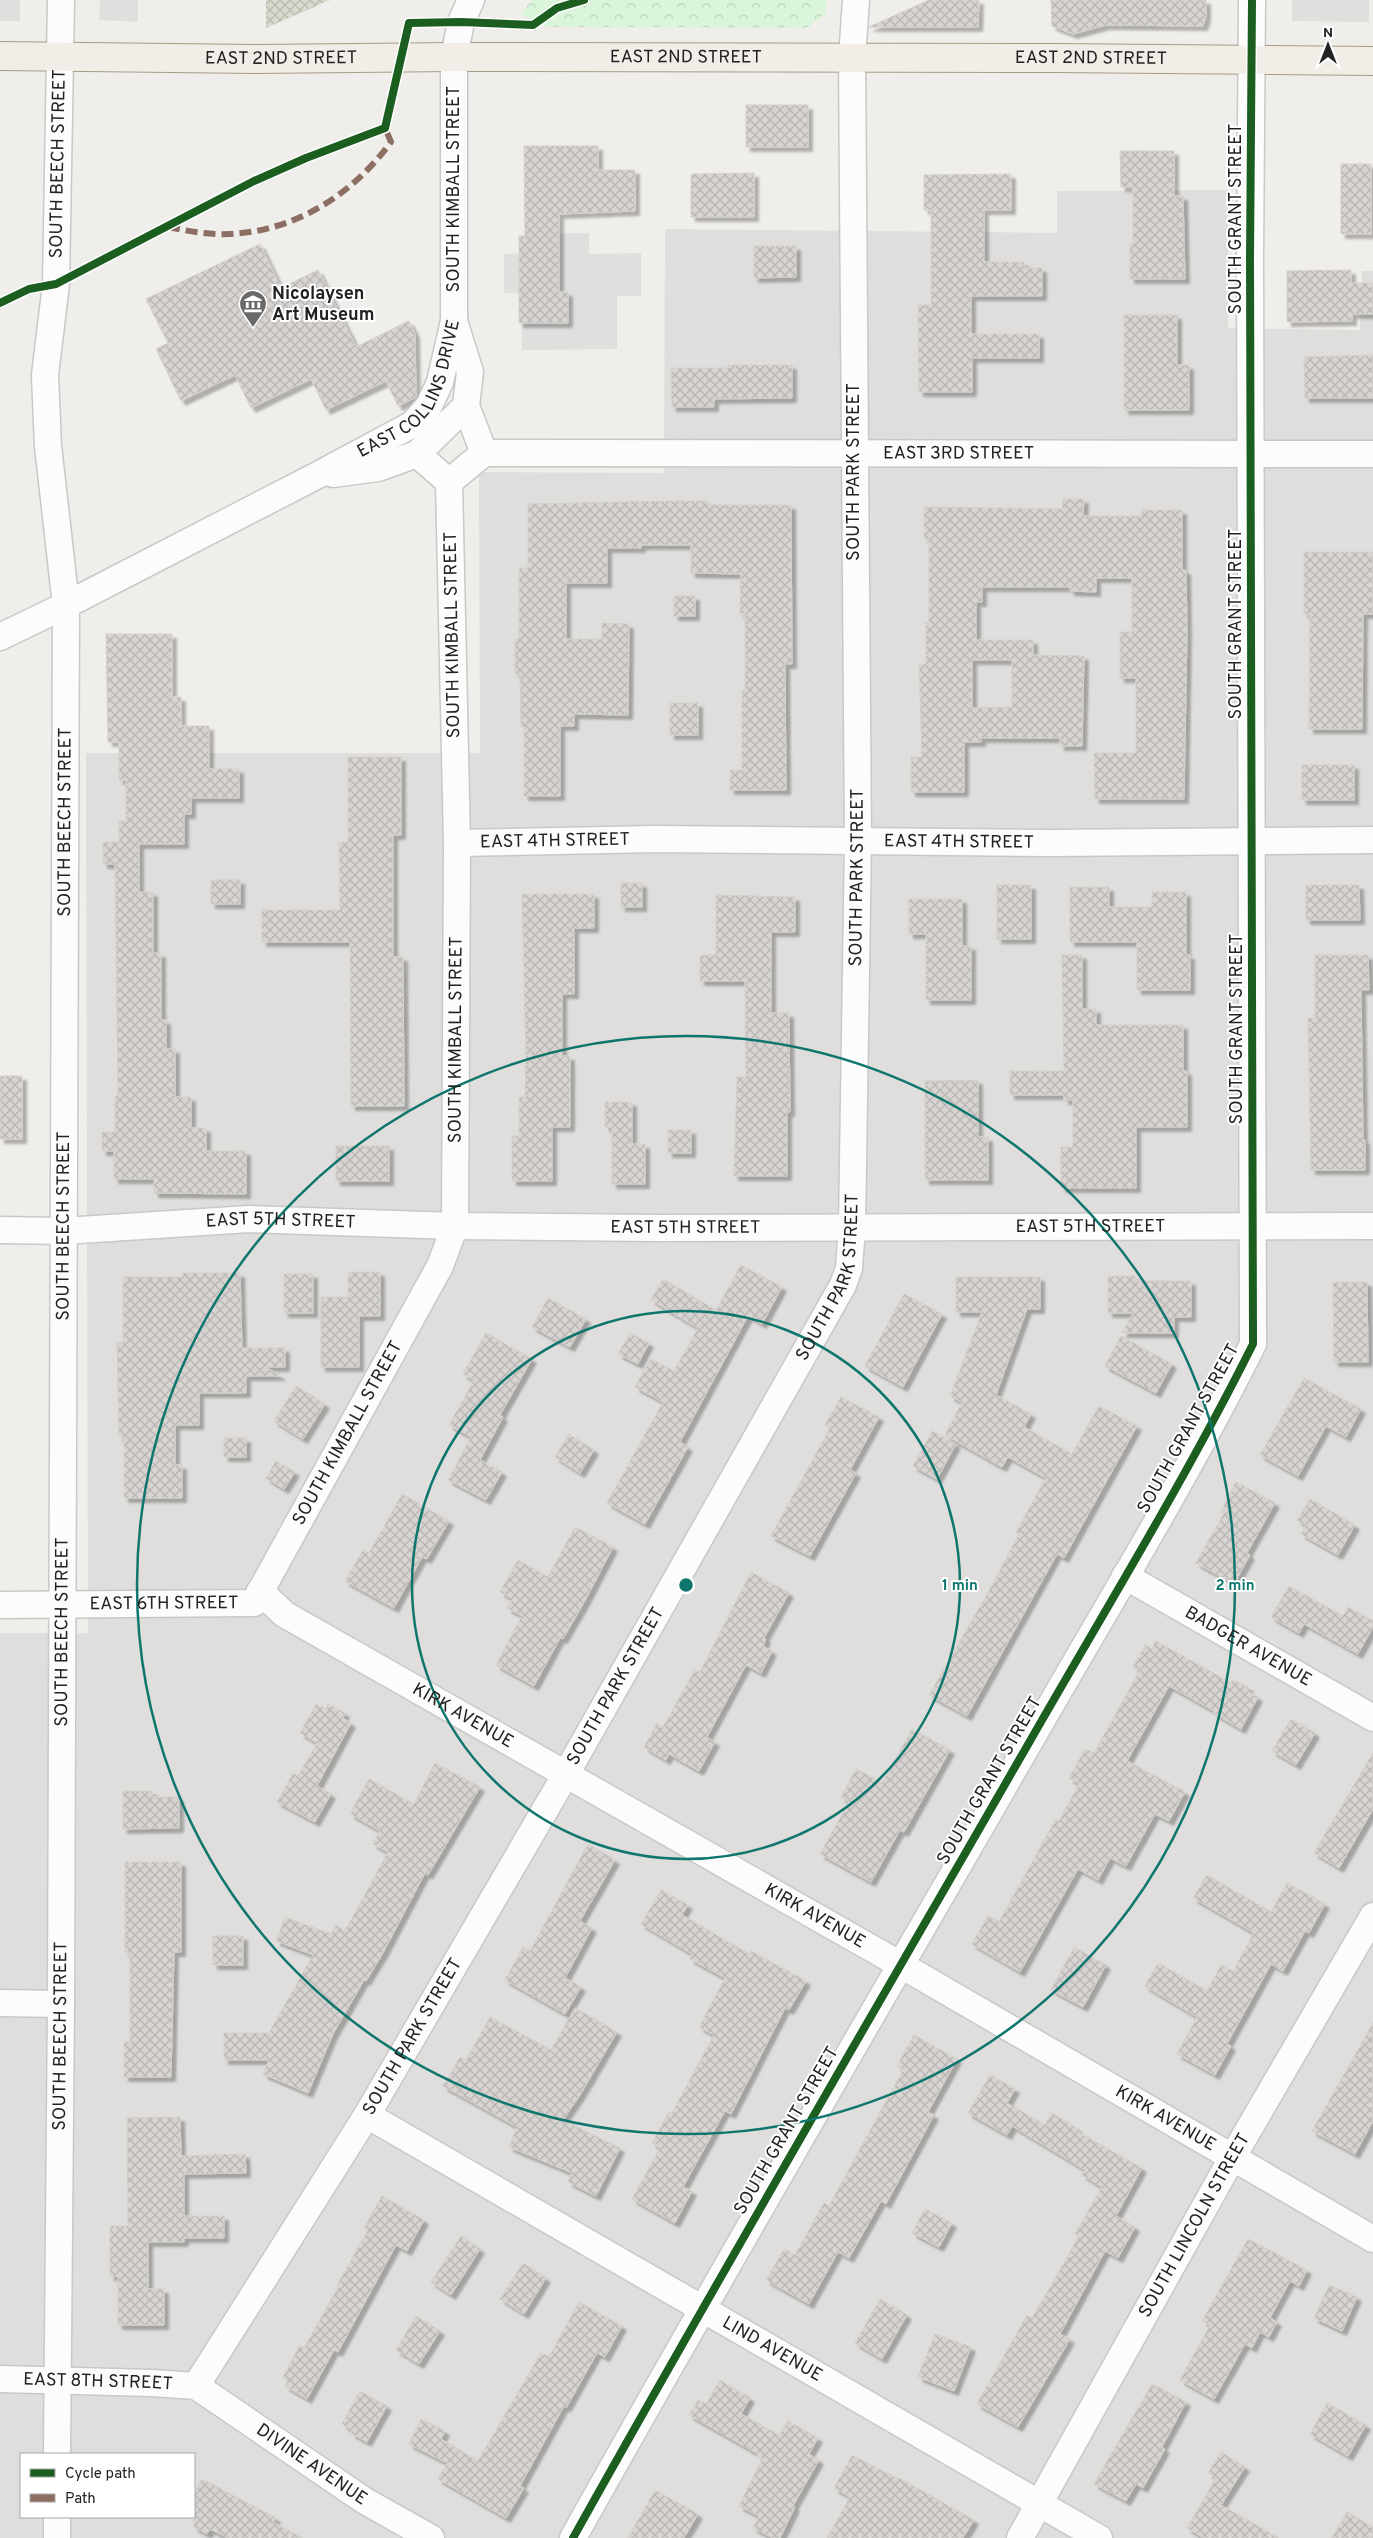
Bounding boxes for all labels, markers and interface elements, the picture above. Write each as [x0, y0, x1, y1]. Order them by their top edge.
north arrow [1303, 20, 1353, 70]
text: N [1323, 25, 1333, 42]
street label: EAST 2ND STREET [205, 46, 357, 71]
street label: EAST 2ND STREET [610, 46, 762, 69]
street label: EAST 2ND STREET [1015, 46, 1167, 71]
street label: SOUTH BEECH STREET [45, 69, 71, 259]
street label: SOUTH KIMBALL STREET [443, 86, 466, 292]
street label: SOUTH GRANT STREET [1225, 124, 1248, 314]
place label: Nicolaysen Art Museum [272, 283, 374, 327]
museum icon: Nicolaysen Art Museum [238, 289, 268, 328]
street label: EAST COLLINS DRIVE [353, 317, 465, 463]
street label: SOUTH PARK STREET [843, 383, 866, 561]
street label: EAST 3RD STREET [883, 442, 1034, 465]
street label: SOUTH GRANT STREET [1225, 529, 1248, 719]
street label: SOUTH KIMBALL STREET [440, 531, 466, 739]
street label: SOUTH BEECH STREET [53, 727, 77, 917]
street label: SOUTH PARK STREET [845, 788, 870, 967]
street label: EAST 4TH STREET [480, 828, 630, 854]
street label: EAST 4TH STREET [884, 830, 1034, 854]
street label: SOUTH GRANT STREET [1226, 934, 1249, 1124]
street label: SOUTH KIMBALL STREET [444, 936, 468, 1143]
street label: SOUTH BEECH STREET [52, 1131, 76, 1321]
street label: SOUTH PARK STREET [791, 1193, 864, 1365]
street label: EAST 5TH STREET [205, 1207, 356, 1234]
street label: EAST 5TH STREET [1015, 1215, 1166, 1238]
street label: EAST 5TH STREET [610, 1216, 761, 1240]
street label: SOUTH KIMBALL STREET [288, 1337, 408, 1529]
street label: SOUTH GRANT STREET [1133, 1340, 1245, 1518]
street label: SOUTH BEECH STREET [50, 1537, 74, 1727]
centre of rings [677, 1576, 695, 1594]
text: 1 min [942, 1577, 978, 1596]
text: 2 min [1215, 1577, 1255, 1596]
street label: EAST 6TH STREET [89, 1592, 239, 1616]
street label: BADGER AVENUE [1181, 1601, 1316, 1692]
street label: SOUTH PARK STREET [562, 1603, 670, 1769]
street label: KIRK AVENUE [408, 1678, 518, 1754]
street label: SOUTH GRANT STREET [932, 1693, 1048, 1869]
street label: KIRK AVENUE [760, 1878, 870, 1954]
street label: SOUTH BEECH STREET [48, 1941, 73, 2131]
street label: SOUTH PARK STREET [358, 1954, 467, 2119]
street label: SOUTH GRANT STREET [729, 2043, 845, 2219]
street label: KIRK AVENUE [1111, 2080, 1220, 2157]
street label: SOUTH LINCOLN STREET [1134, 2129, 1255, 2322]
street label: LIND AVENUE [718, 2311, 827, 2387]
street label: EAST 8TH STREET [23, 2368, 174, 2396]
street label: DIVINE AVENUE [252, 2419, 372, 2511]
legend [20, 2453, 195, 2518]
text: Cycle path [65, 2465, 136, 2484]
text: Path [65, 2490, 96, 2509]

